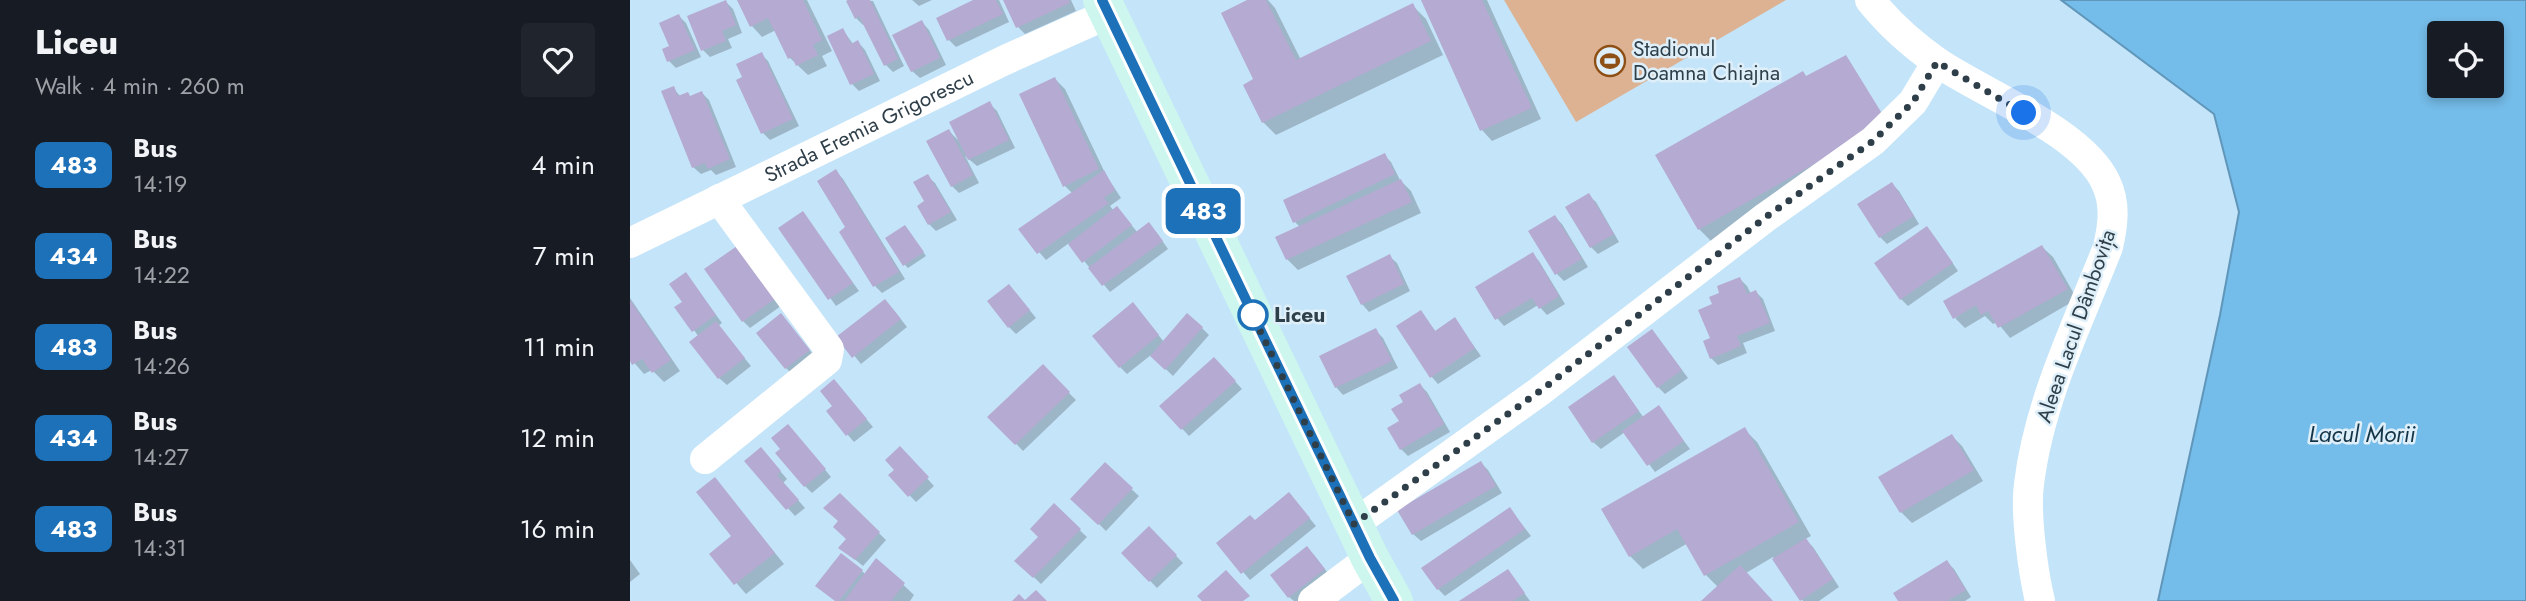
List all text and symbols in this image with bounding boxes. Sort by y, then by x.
text: Liceu [35,19,118,66]
map controls [2427,21,2504,98]
button: locate [2427,21,2504,98]
button: heart [521,23,595,97]
place label: Stadionul Doamna Chiajna [1633,34,1780,88]
sports icon: Stadionul Doamna Chiajna [1593,44,1627,78]
street label: Strada Eremia Grigorescu [759,63,979,190]
text: Walk · 4 min · 260 m [35,69,245,103]
your location [2006,95,2041,130]
text: Bus [133,129,177,167]
text: 4 min [531,146,595,184]
text: 483 [50,147,97,182]
text: 14:19 [133,167,187,201]
line badge: 483 [1163,188,1243,234]
text: 483 [1180,193,1226,228]
text: Bus [133,220,177,258]
street label: Aleea Lacul Dâmbovița [2029,225,2123,427]
text: 7 min [533,237,595,275]
text: 434 [49,238,98,273]
text: 14:22 [133,258,190,292]
marker: Liceu [1238,300,1268,330]
place label: Liceu [1274,300,1325,330]
text: Bus [133,311,177,349]
text: 11 min [523,328,595,366]
text: 483 [50,329,97,364]
text: 14:26 [133,349,190,383]
text: Bus [133,402,177,440]
water label: Lacul Morii [2309,417,2417,451]
text: 12 min [520,419,595,457]
text: 434 [49,420,98,455]
text: 14:27 [133,440,189,474]
text: Bus [133,493,177,531]
text: 16 min [520,510,595,548]
text: 483 [50,511,97,546]
text: 14:31 [133,531,187,565]

